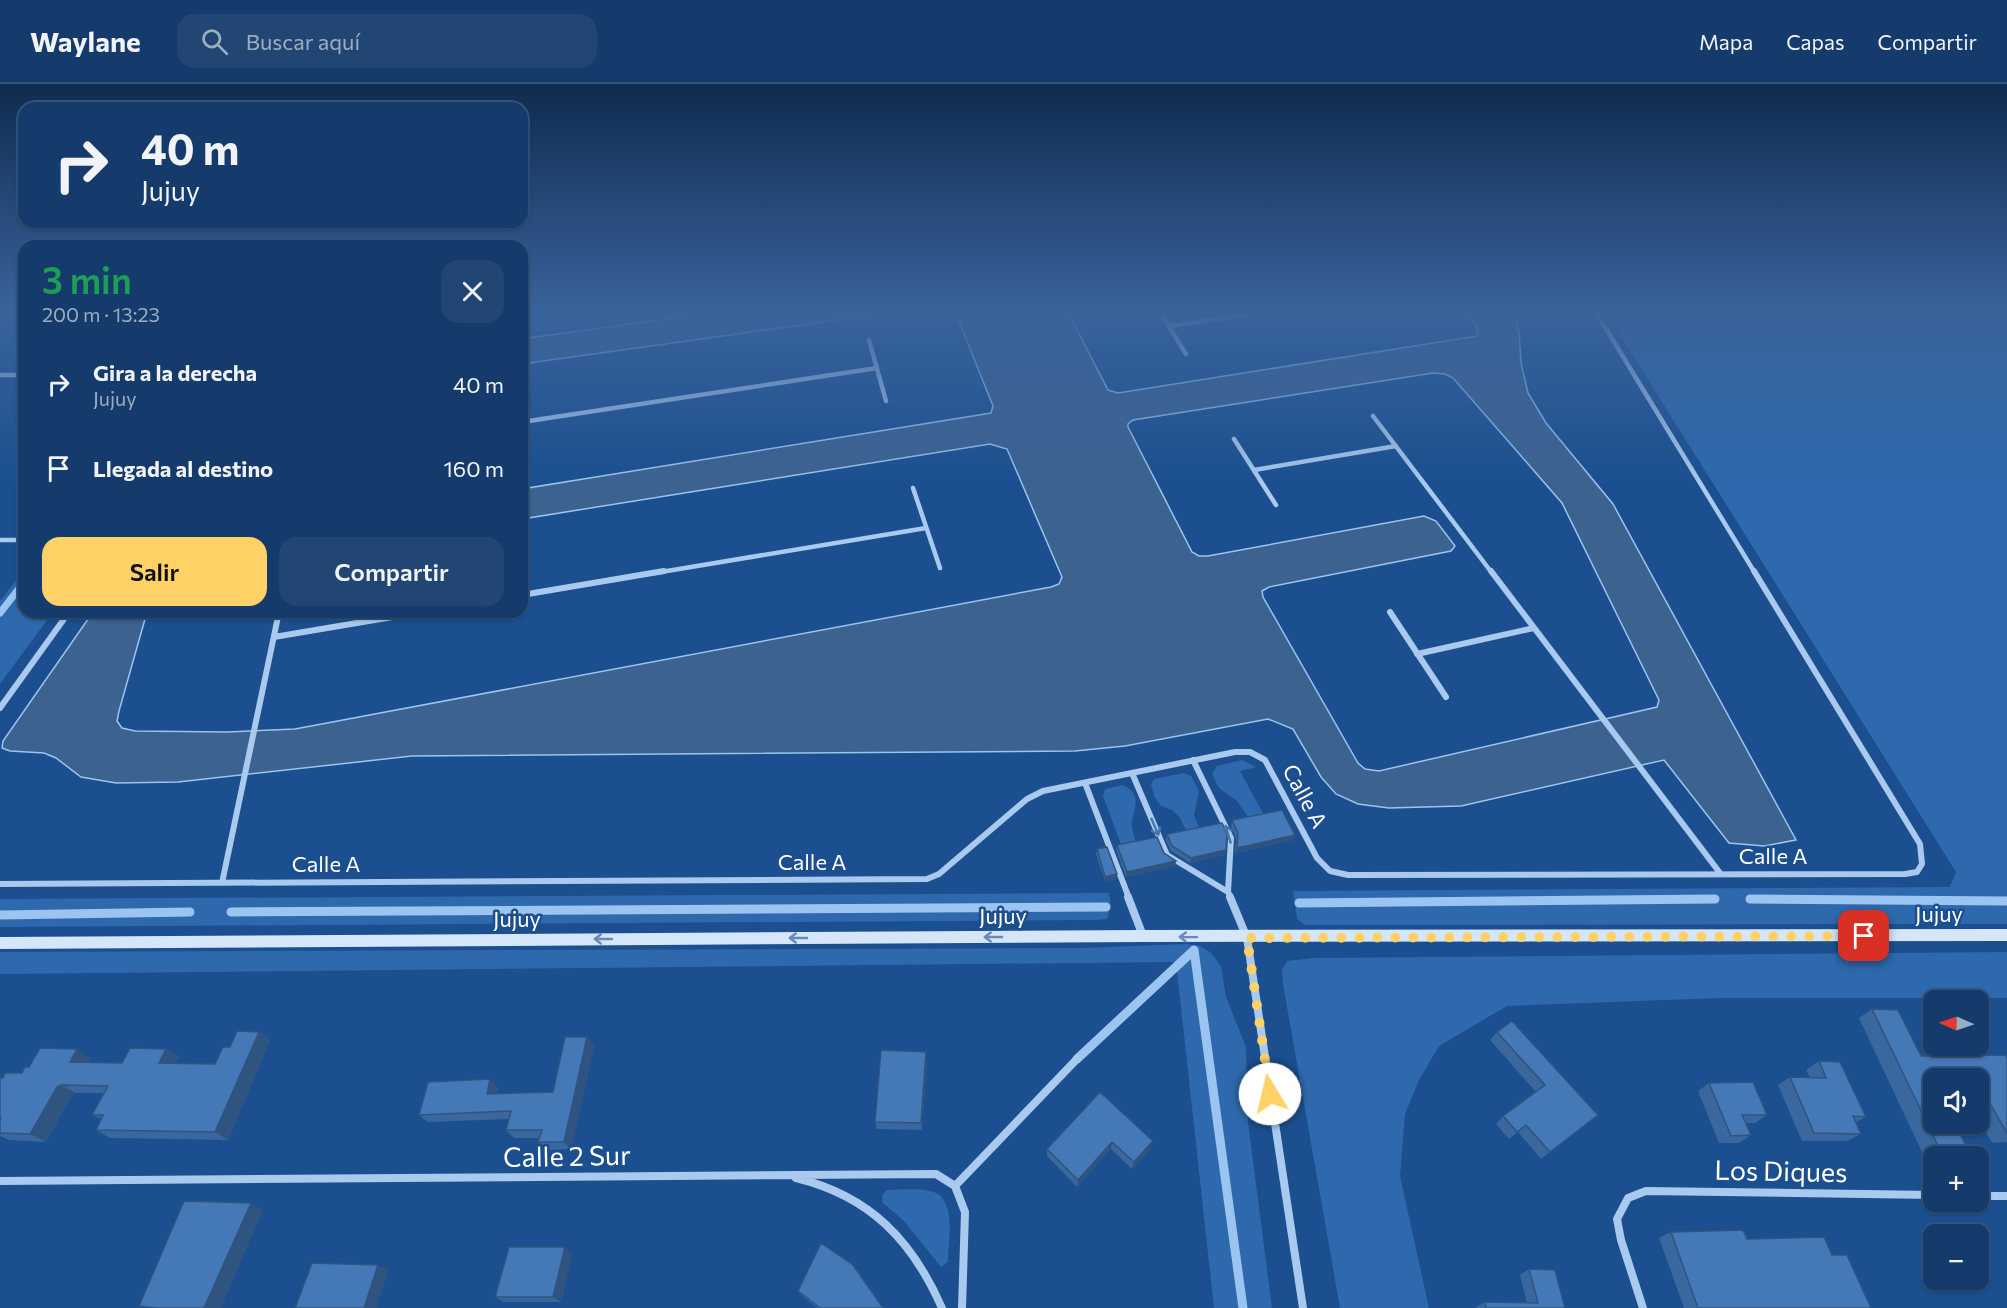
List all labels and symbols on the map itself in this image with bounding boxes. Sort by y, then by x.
street label: Calle A [1277,759,1333,832]
one-way arrow [1150,817,1161,835]
one-way arrow [1222,825,1233,844]
street label: Calle A [1739,842,1807,869]
street label: Calle A [778,848,846,875]
street label: Calle A [292,850,360,877]
street label: Jujuy [1915,900,1963,927]
street label: Jujuy [979,902,1027,929]
street label: Jujuy [493,905,541,932]
pin [1838,910,1889,961]
one-way arrow [984,931,1004,943]
one-way arrow [1179,931,1199,943]
one-way arrow [789,932,809,944]
one-way arrow [594,934,614,945]
north arrow [1923,990,1989,1056]
position arrow [1238,1062,1302,1126]
street label: Calle 2 Sur [503,1138,631,1173]
street label: Los Diques [1714,1153,1848,1188]

